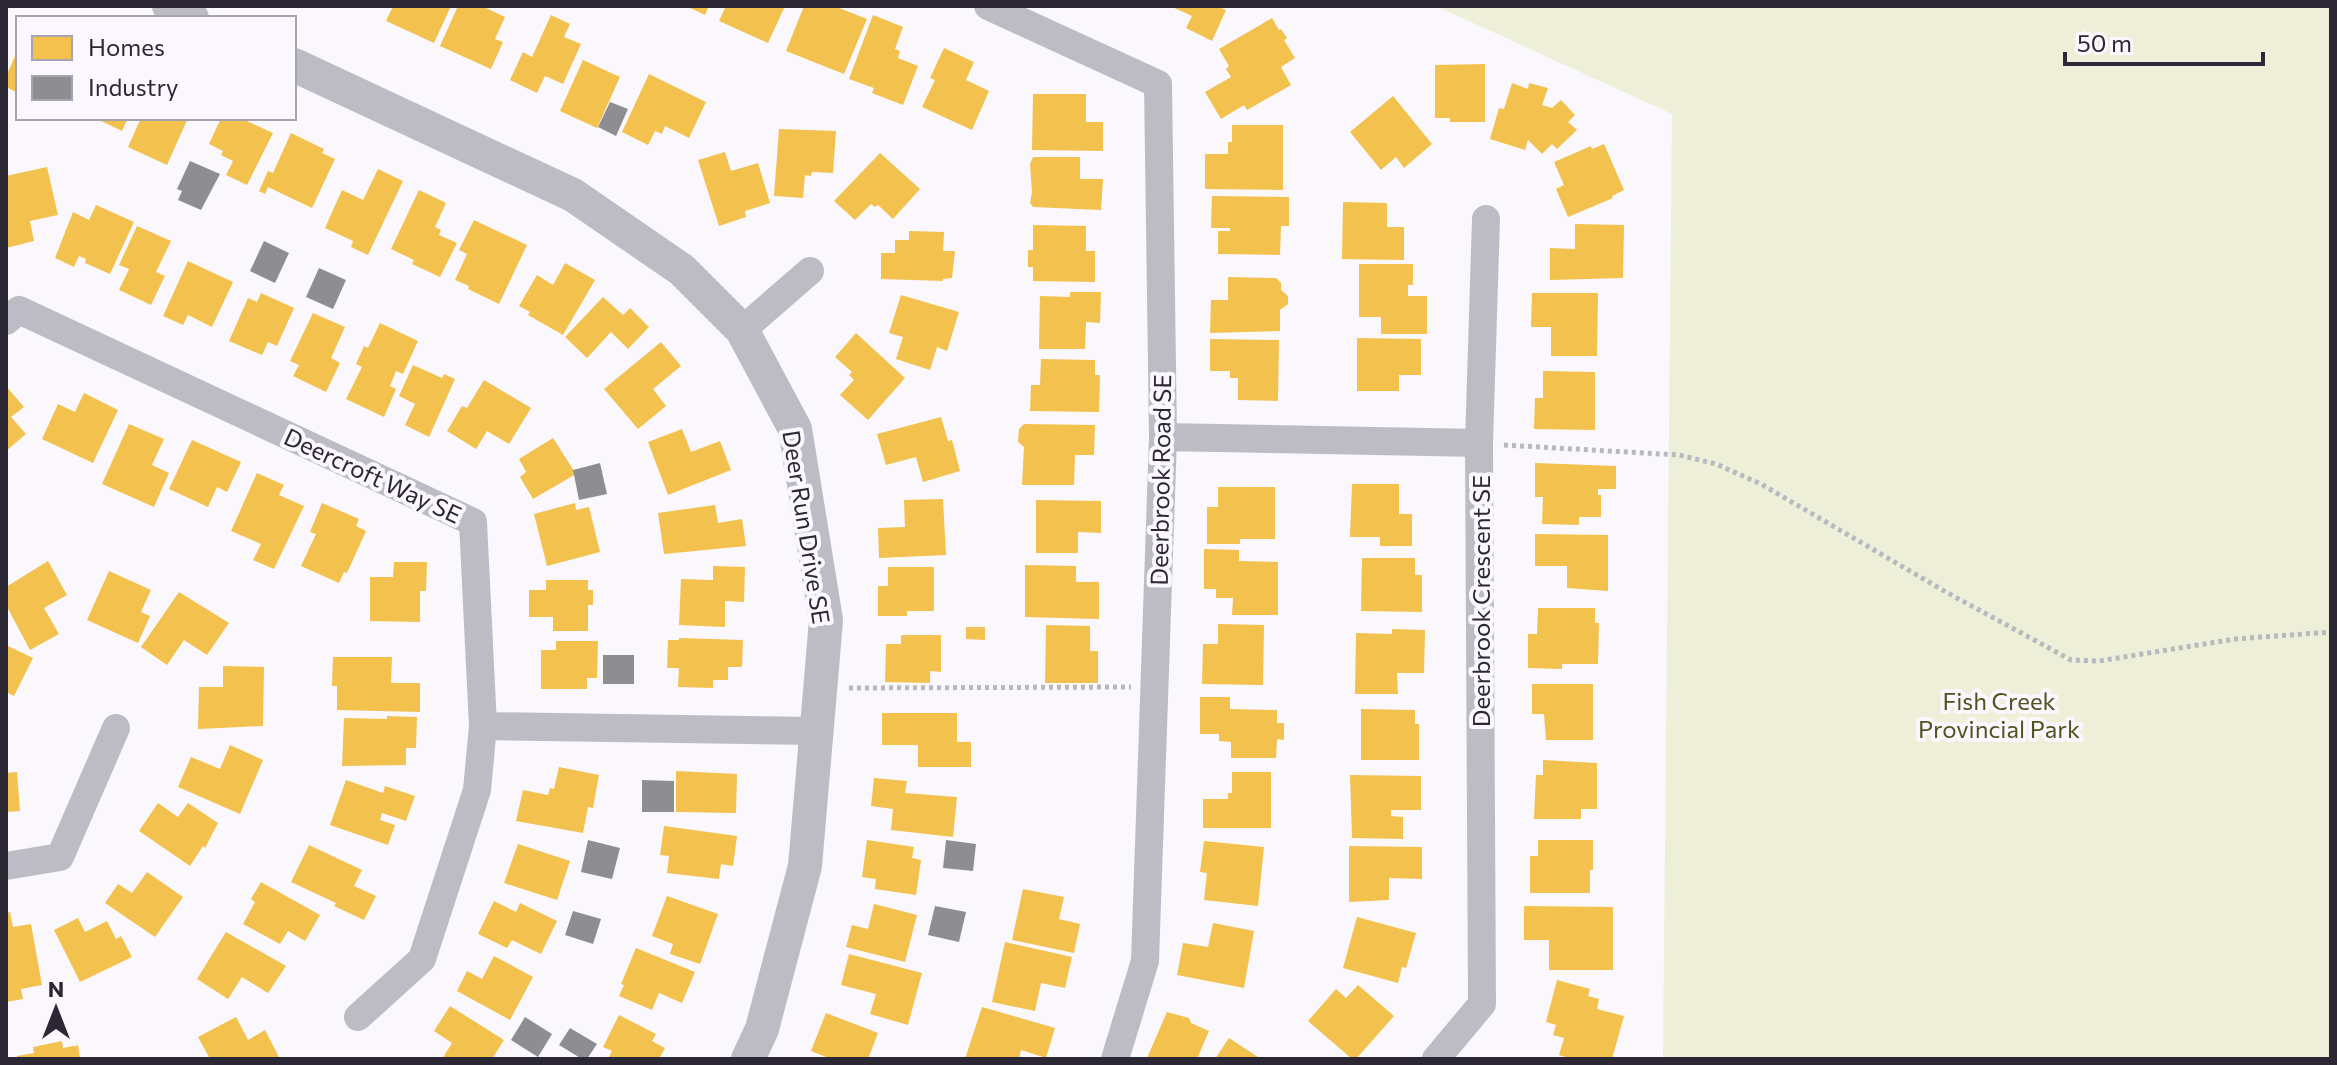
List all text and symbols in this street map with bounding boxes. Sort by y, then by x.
legend [16,16,296,120]
scale bar [2065,16,2263,66]
text: 50 m [2077,28,2132,57]
text: Homes [88,32,165,61]
text: Industry [88,72,178,101]
street label: Deerbrook Road SE [1144,374,1176,586]
street label: Deercroft Way SE [280,421,466,529]
street label: Deer Run Drive SE [777,428,837,626]
street label: Deerbrook Crescent SE [1466,475,1495,727]
park label: Fish Creek Provincial Park [1918,686,2080,743]
north arrow [16,969,96,1049]
text: N [48,975,64,1002]

